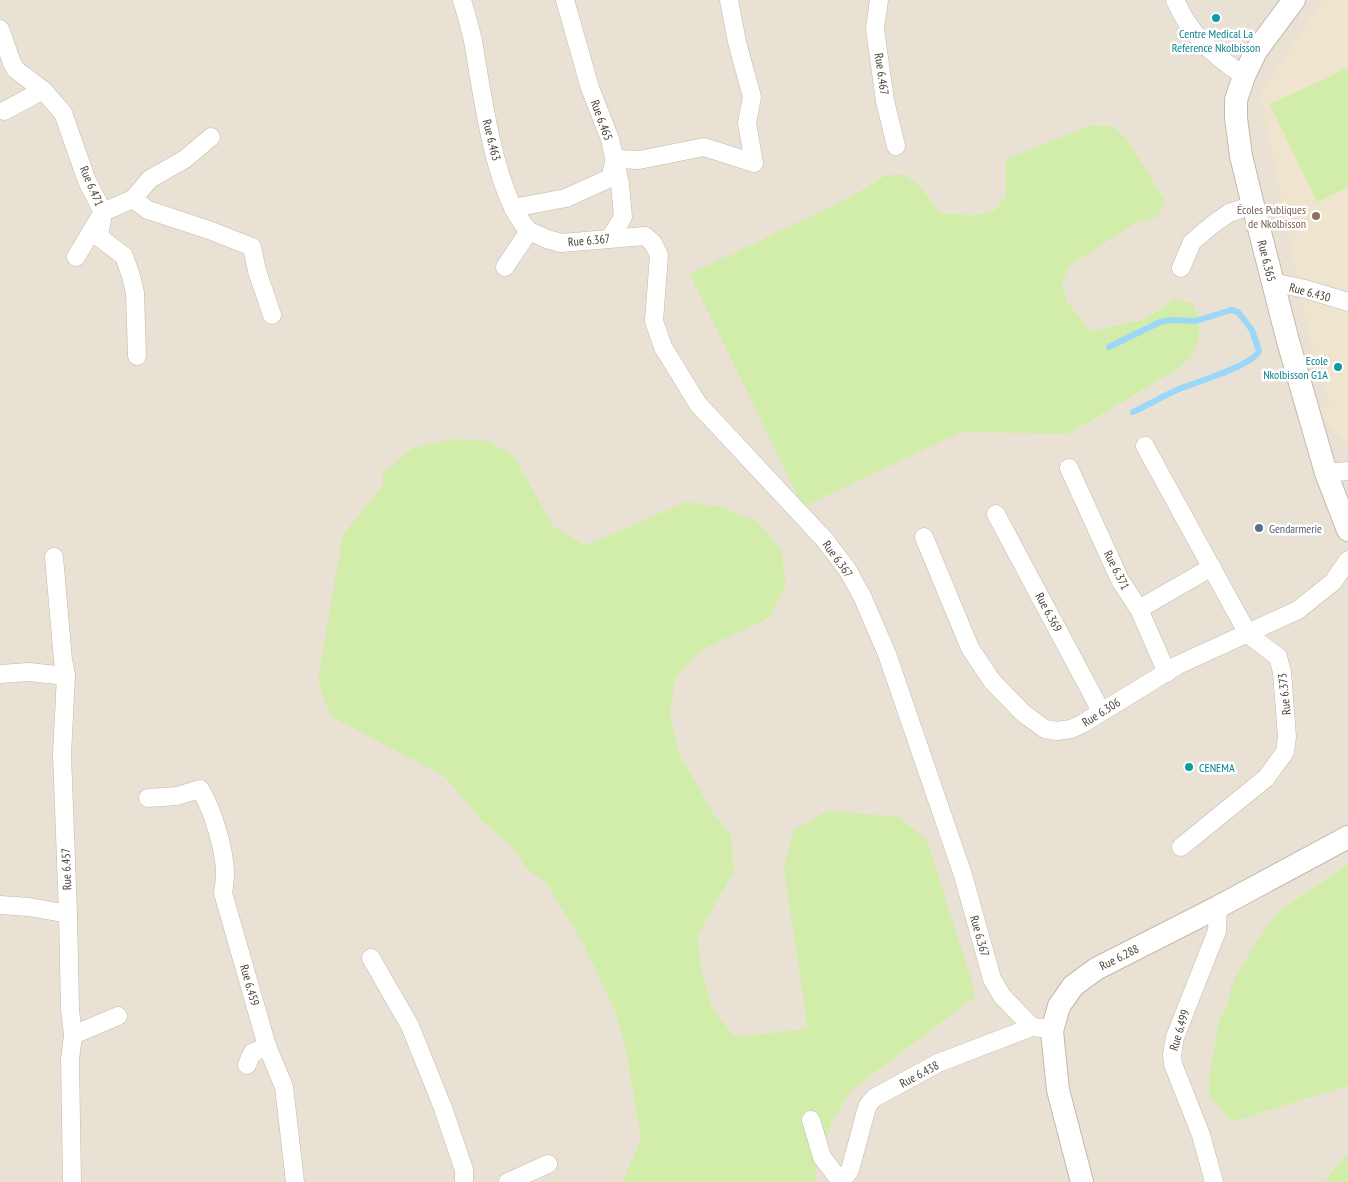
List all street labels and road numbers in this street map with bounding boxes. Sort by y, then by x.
street label: Rue 6.467 [872,52,892,96]
street label: Rue 6.465 [588,98,616,142]
street label: Rue 6.463 [480,118,504,162]
street label: Rue 6.471 [77,164,107,208]
street label: Rue 6.367 [567,231,611,249]
street label: Rue 6.365 [1255,239,1279,283]
street label: Rue 6.430 [1288,279,1332,305]
street label: Rue 6.367 [820,538,856,580]
street label: Rue 6.371 [1101,548,1133,592]
street label: Rue 6.369 [1032,590,1066,634]
street label: Rue 6.373 [1274,672,1294,716]
street label: Rue 6.306 [1079,694,1123,730]
street label: Rue 6.457 [58,848,74,890]
street label: Rue 6.367 [967,914,993,958]
street label: Rue 6.288 [1097,941,1141,973]
street label: Rue 6.459 [237,963,263,1007]
street label: Rue 6.499 [1166,1008,1192,1052]
street label: Rue 6.438 [897,1057,941,1091]

